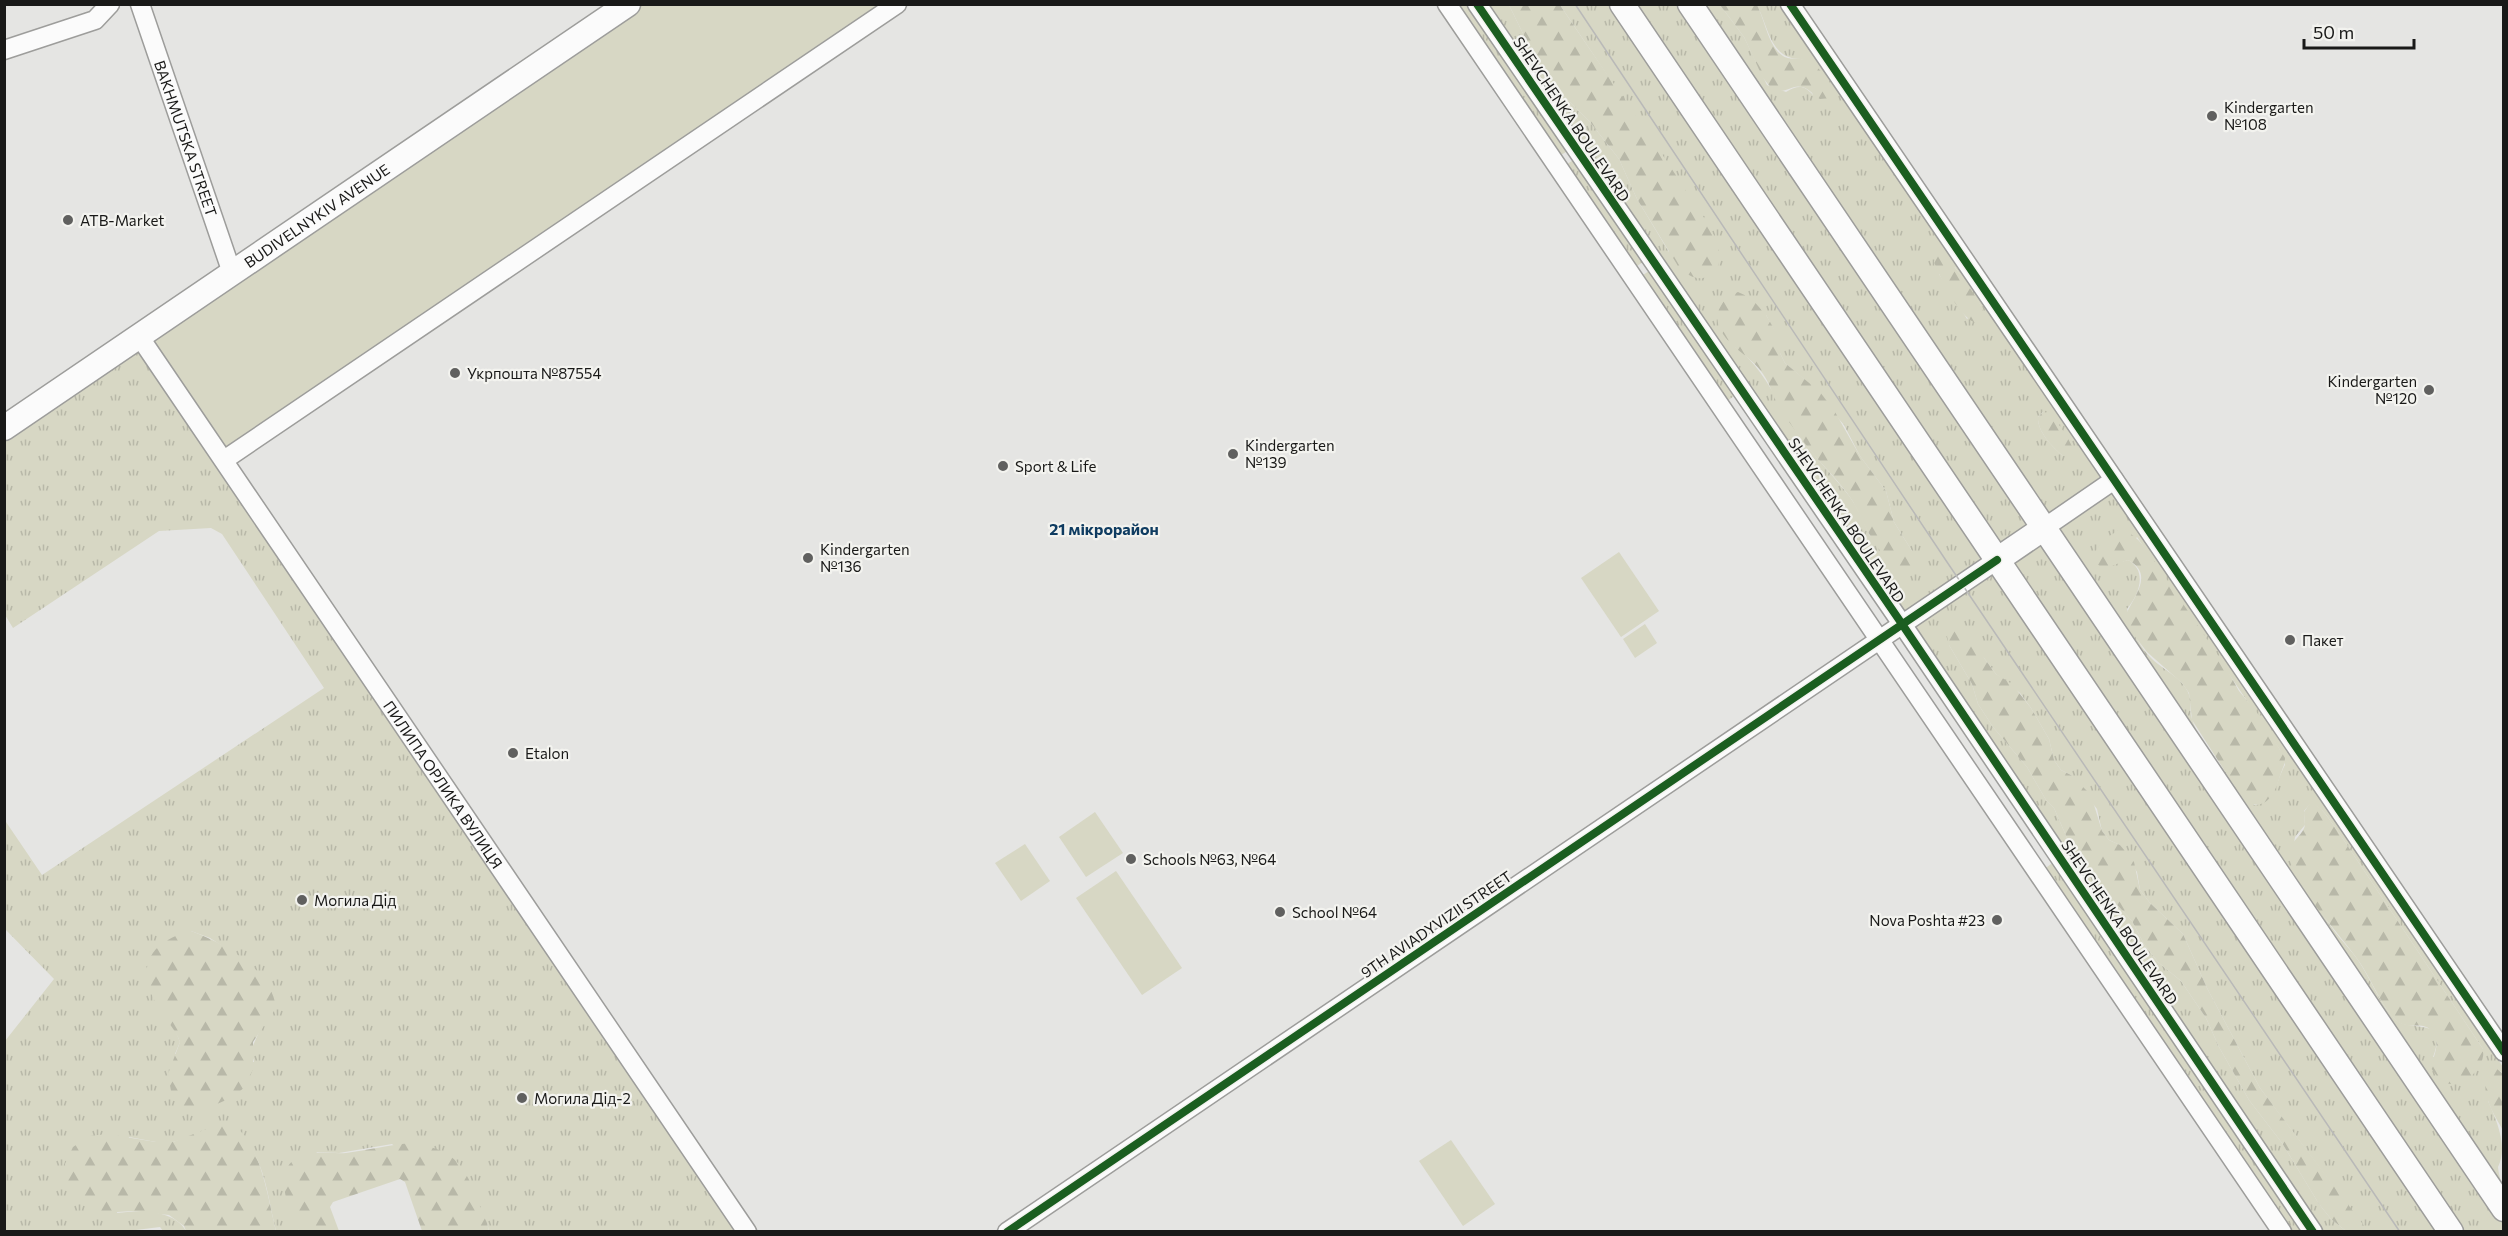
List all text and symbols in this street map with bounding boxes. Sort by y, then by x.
scale bar [2304,12,2414,50]
text: 50 m [2313,21,2354,43]
street label: SHEVCHENKA BOULEVARD [1510,33,1634,205]
street label: BAKHMUTSKA STREET [151,58,221,219]
place label: Kindergarten №108 [2224,98,2314,133]
marker: Kindergarten №108 [2205,109,2219,123]
street label: BUDIVELNYKIV AVENUE [240,160,393,271]
place label: ATB-Market [80,211,164,229]
marker: ATB-Market [61,213,75,227]
place label: Укрпошта №87554 [467,364,601,382]
marker: Укрпошта №87554 [448,366,462,380]
place label: Kindergarten №120 [2328,372,2417,407]
marker: Kindergarten №120 [2422,383,2436,397]
street label: SHEVCHENKA BOULEVARD [1785,434,1909,606]
place label: Kindergarten №139 [1245,436,1335,471]
marker: Kindergarten №139 [1226,447,1240,461]
place label: Sport & Life [1015,457,1097,475]
marker: Sport & Life [996,459,1010,473]
district label: 21 мікрорайон [1049,519,1159,538]
place label: Kindergarten №136 [820,540,910,575]
marker: Kindergarten №136 [801,551,815,565]
place label: Пакет [2302,631,2344,649]
marker: Пакет [2283,633,2297,647]
street label: ПИЛИПА ОРЛИКА ВУЛИЦЯ [380,697,507,872]
place label: Etalon [525,744,569,762]
marker: Etalon [506,746,520,760]
street label: SHEVCHENKA BOULEVARD [2058,836,2182,1008]
place label: Schools №63, №64 [1143,850,1276,868]
marker: Schools №63, №64 [1124,852,1138,866]
street label: 9TH AVIADYVIZII STREET [1357,866,1515,981]
place label: Могила Дiд [314,891,396,909]
marker: Могила Дiд [295,893,309,907]
place label: School №64 [1292,903,1377,921]
marker: School №64 [1273,905,1287,919]
place label: Nova Poshta #23 [1869,911,1985,929]
marker: Nova Poshta #23 [1990,913,2004,927]
place label: Могила Дiд-2 [534,1089,631,1107]
marker: Могила Дiд-2 [515,1091,529,1105]

